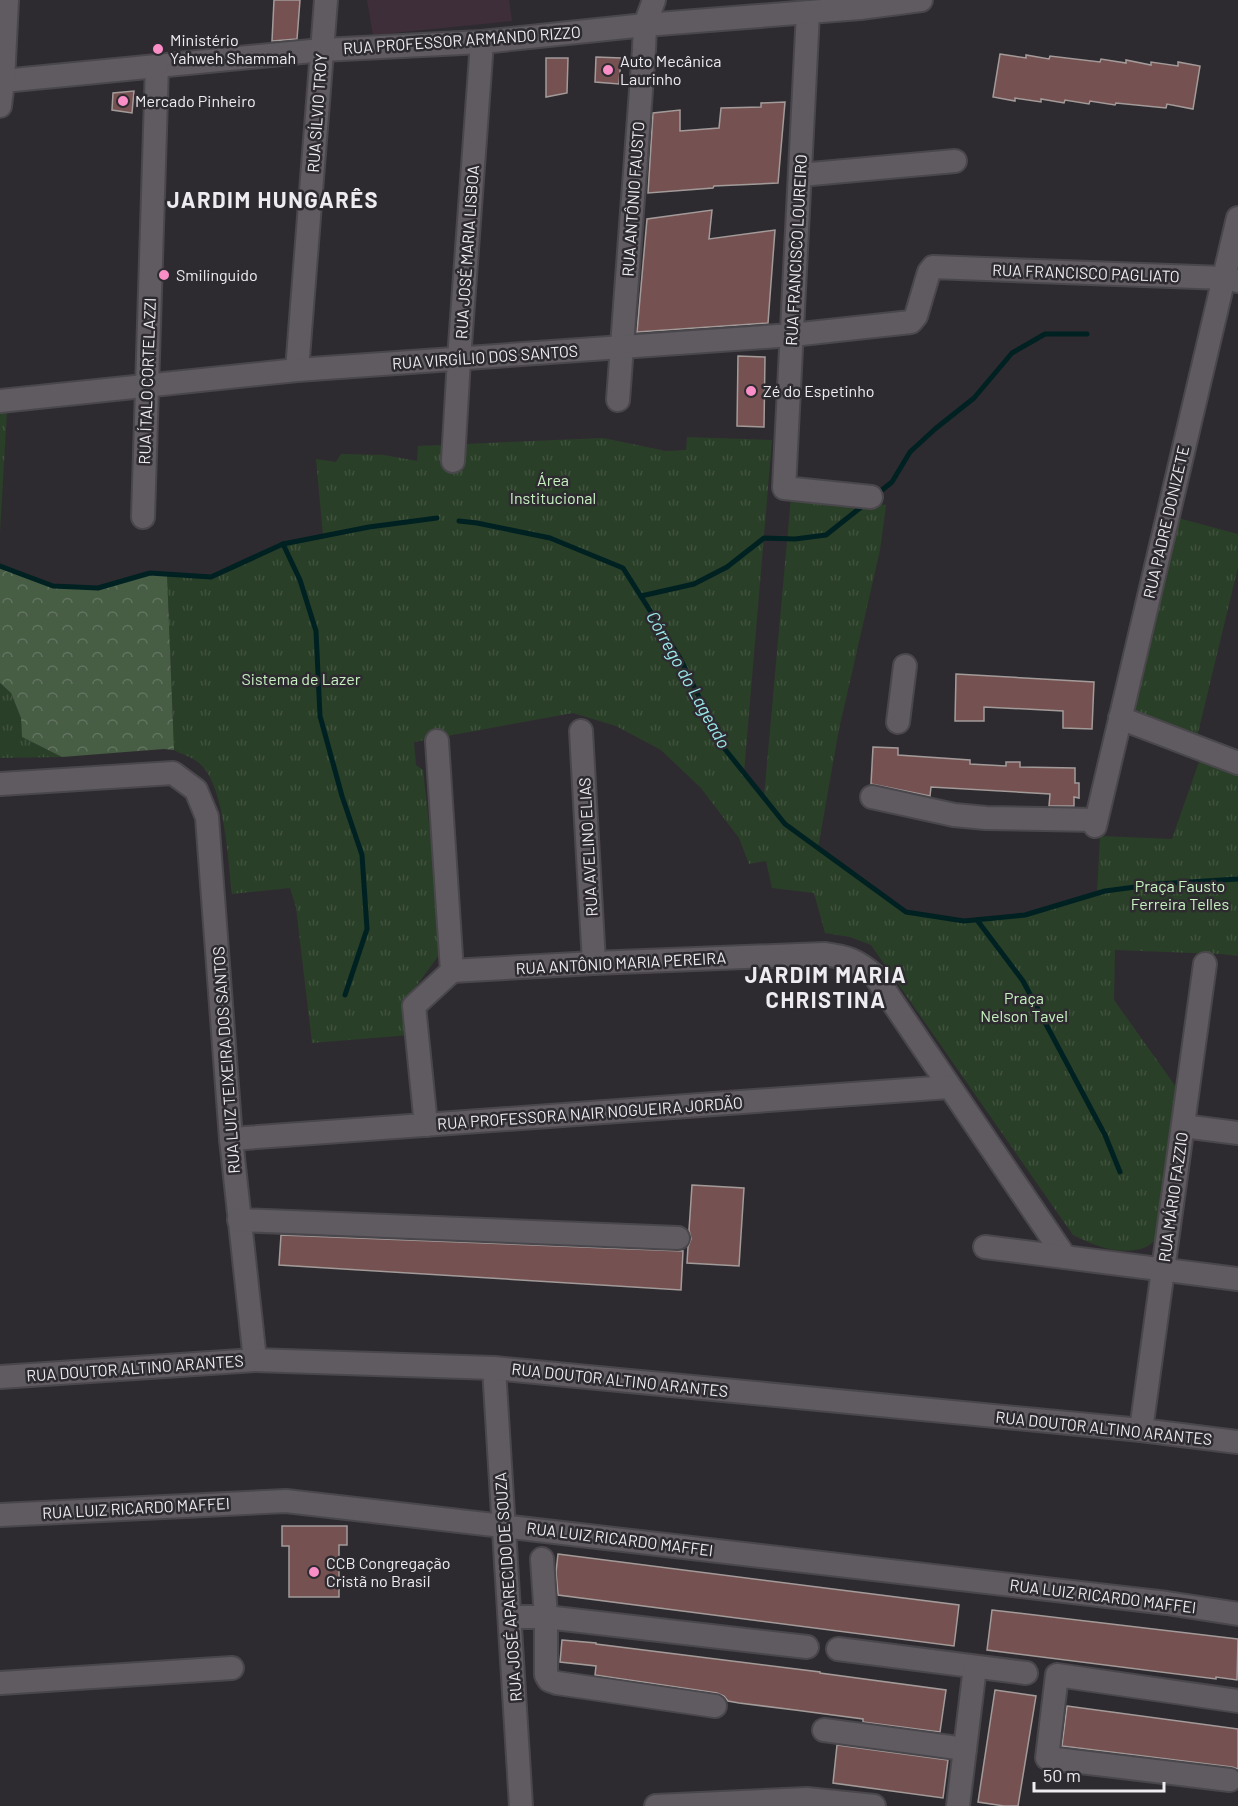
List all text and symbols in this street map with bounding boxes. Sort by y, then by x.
street label: RUA PROFESSOR ARMANDO RIZZO [342,22,581,57]
place label: Ministério Yahweh Shammah [170,30,296,67]
marker: Ministério Yahweh Shammah [151,42,165,56]
place label: Auto Mecânica Laurinho [620,51,721,88]
street label: RUA SÍLVIO TROY [303,53,330,173]
marker: Auto Mecânica Laurinho [601,63,615,77]
place label: Mercado Pinheiro [135,91,256,110]
marker: Mercado Pinheiro [116,94,130,108]
street label: RUA ANTÔNIO FAUSTO [618,121,647,277]
street label: RUA FRANCISCO LOUREIRO [781,154,810,346]
street label: RUA JOSÉ MARIA LISBOA [451,164,482,340]
district label: JARDIM HUNGARÊS [167,186,379,212]
street label: RUA FRANCISCO PAGLIATO [992,260,1180,285]
place label: Smilinguido [176,265,258,284]
marker: Smilinguido [157,268,171,282]
street label: RUA ÍTALO CORTELAZZI [134,297,159,465]
street label: RUA VIRGÍLIO DOS SANTOS [391,341,579,372]
place label: Zé do Espetinho [763,381,874,400]
marker: Zé do Espetinho [744,384,758,398]
street label: RUA PADRE DONIZETE [1139,444,1192,600]
park label: Área Institucional [510,470,596,507]
water label: Córrego do Lageado [642,607,736,752]
park label: Sistema de Lazer [241,669,361,688]
street label: RUA AVELINO ELIAS [574,777,601,917]
park label: Praça Fausto Ferreira Telles [1131,876,1229,913]
street label: RUA LUIZ TEIXEIRA DOS SANTOS [208,946,243,1174]
street label: RUA ANTÔNIO MARIA PEREIRA [515,947,727,978]
district label: JARDIM MARIA CHRISTINA [745,961,907,1012]
park label: Praça Nelson Tavel [980,988,1068,1025]
street label: RUA PROFESSORA NAIR NOGUEIRA JORDÃO [437,1092,743,1133]
street label: RUA MÁRIO FAZZIO [1154,1131,1191,1263]
street label: RUA DOUTOR ALTINO ARANTES [26,1350,244,1385]
street label: RUA DOUTOR ALTINO ARANTES [511,1359,729,1400]
street label: RUA DOUTOR ALTINO ARANTES [995,1407,1213,1448]
street label: RUA JOSÉ APARECIDO DE SOUZA [490,1471,525,1702]
street label: RUA LUIZ RICARDO MAFFEI [42,1493,230,1522]
street label: RUA LUIZ RICARDO MAFFEI [526,1518,714,1559]
place label: CCB Congregação Cristã no Brasil [326,1553,450,1590]
marker: CCB Congregação Cristã no Brasil [307,1565,321,1579]
street label: RUA LUIZ RICARDO MAFFEI [1009,1575,1197,1616]
scale bar [1034,1755,1164,1793]
text: 50 m [1043,1764,1081,1786]

